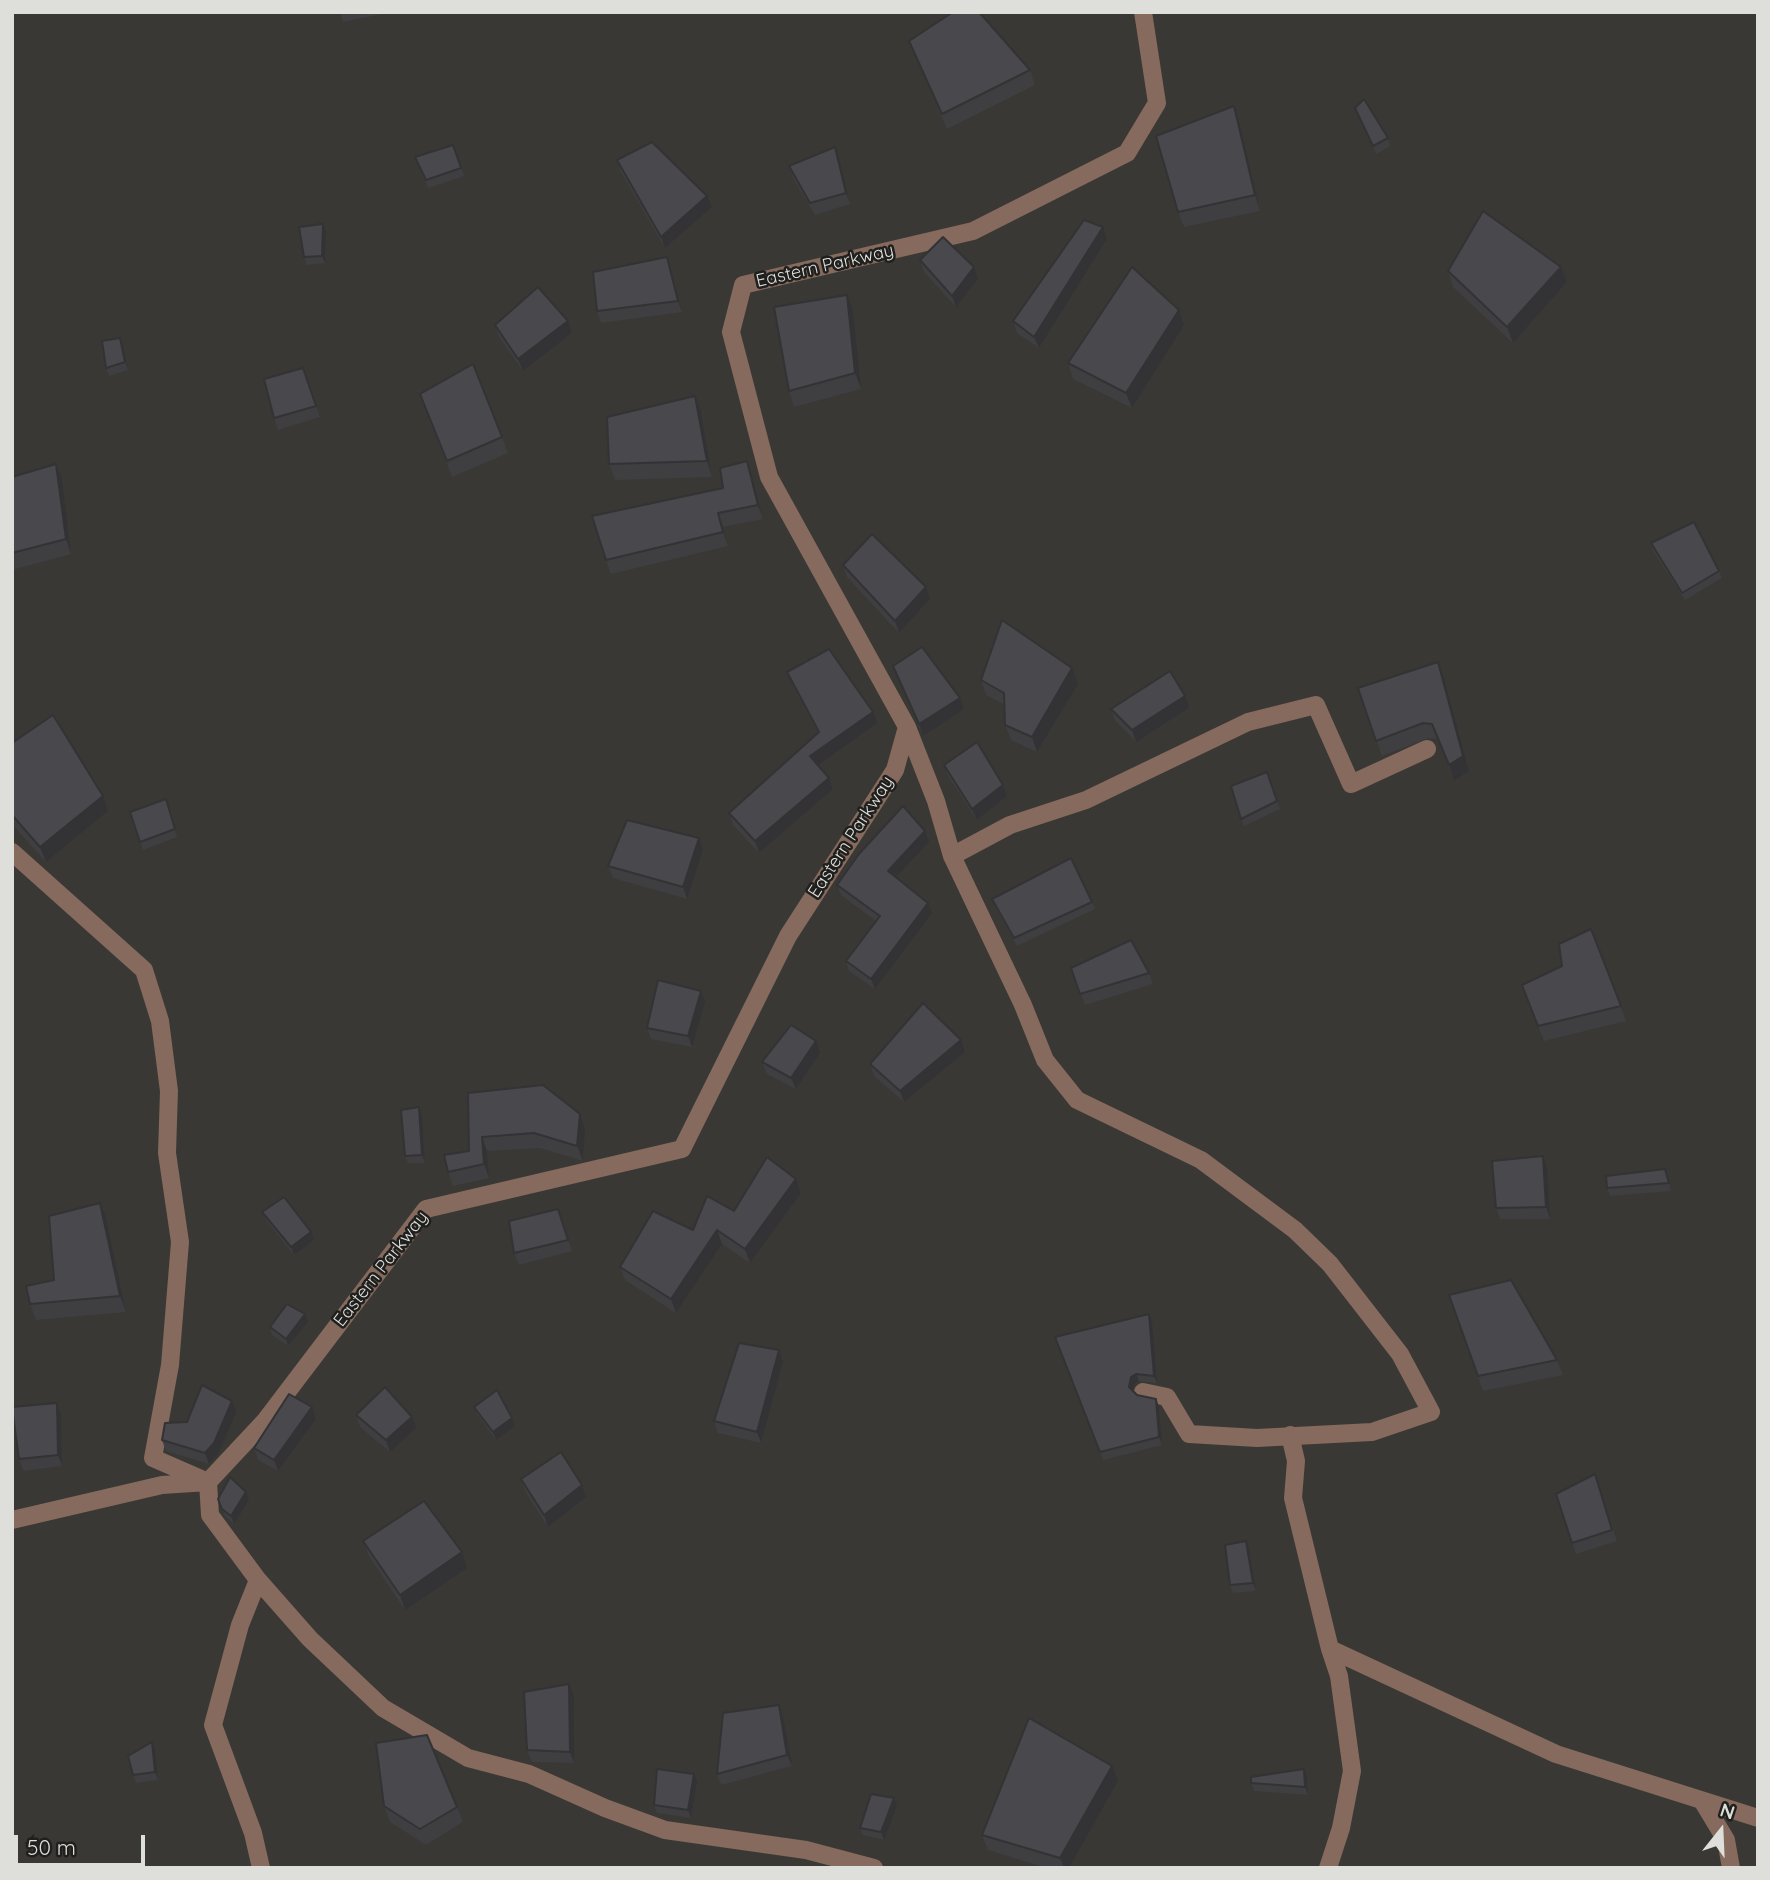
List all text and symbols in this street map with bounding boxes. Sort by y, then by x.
street label: Eastern Parkway [754,240,896,292]
street label: Eastern Parkway [804,772,898,902]
street label: Eastern Parkway [329,1207,433,1331]
north arrow [1686,1796,1756,1866]
text: N [1717,1797,1738,1825]
scale bar [18,1820,149,1864]
text: 50 m [27,1834,76,1860]

